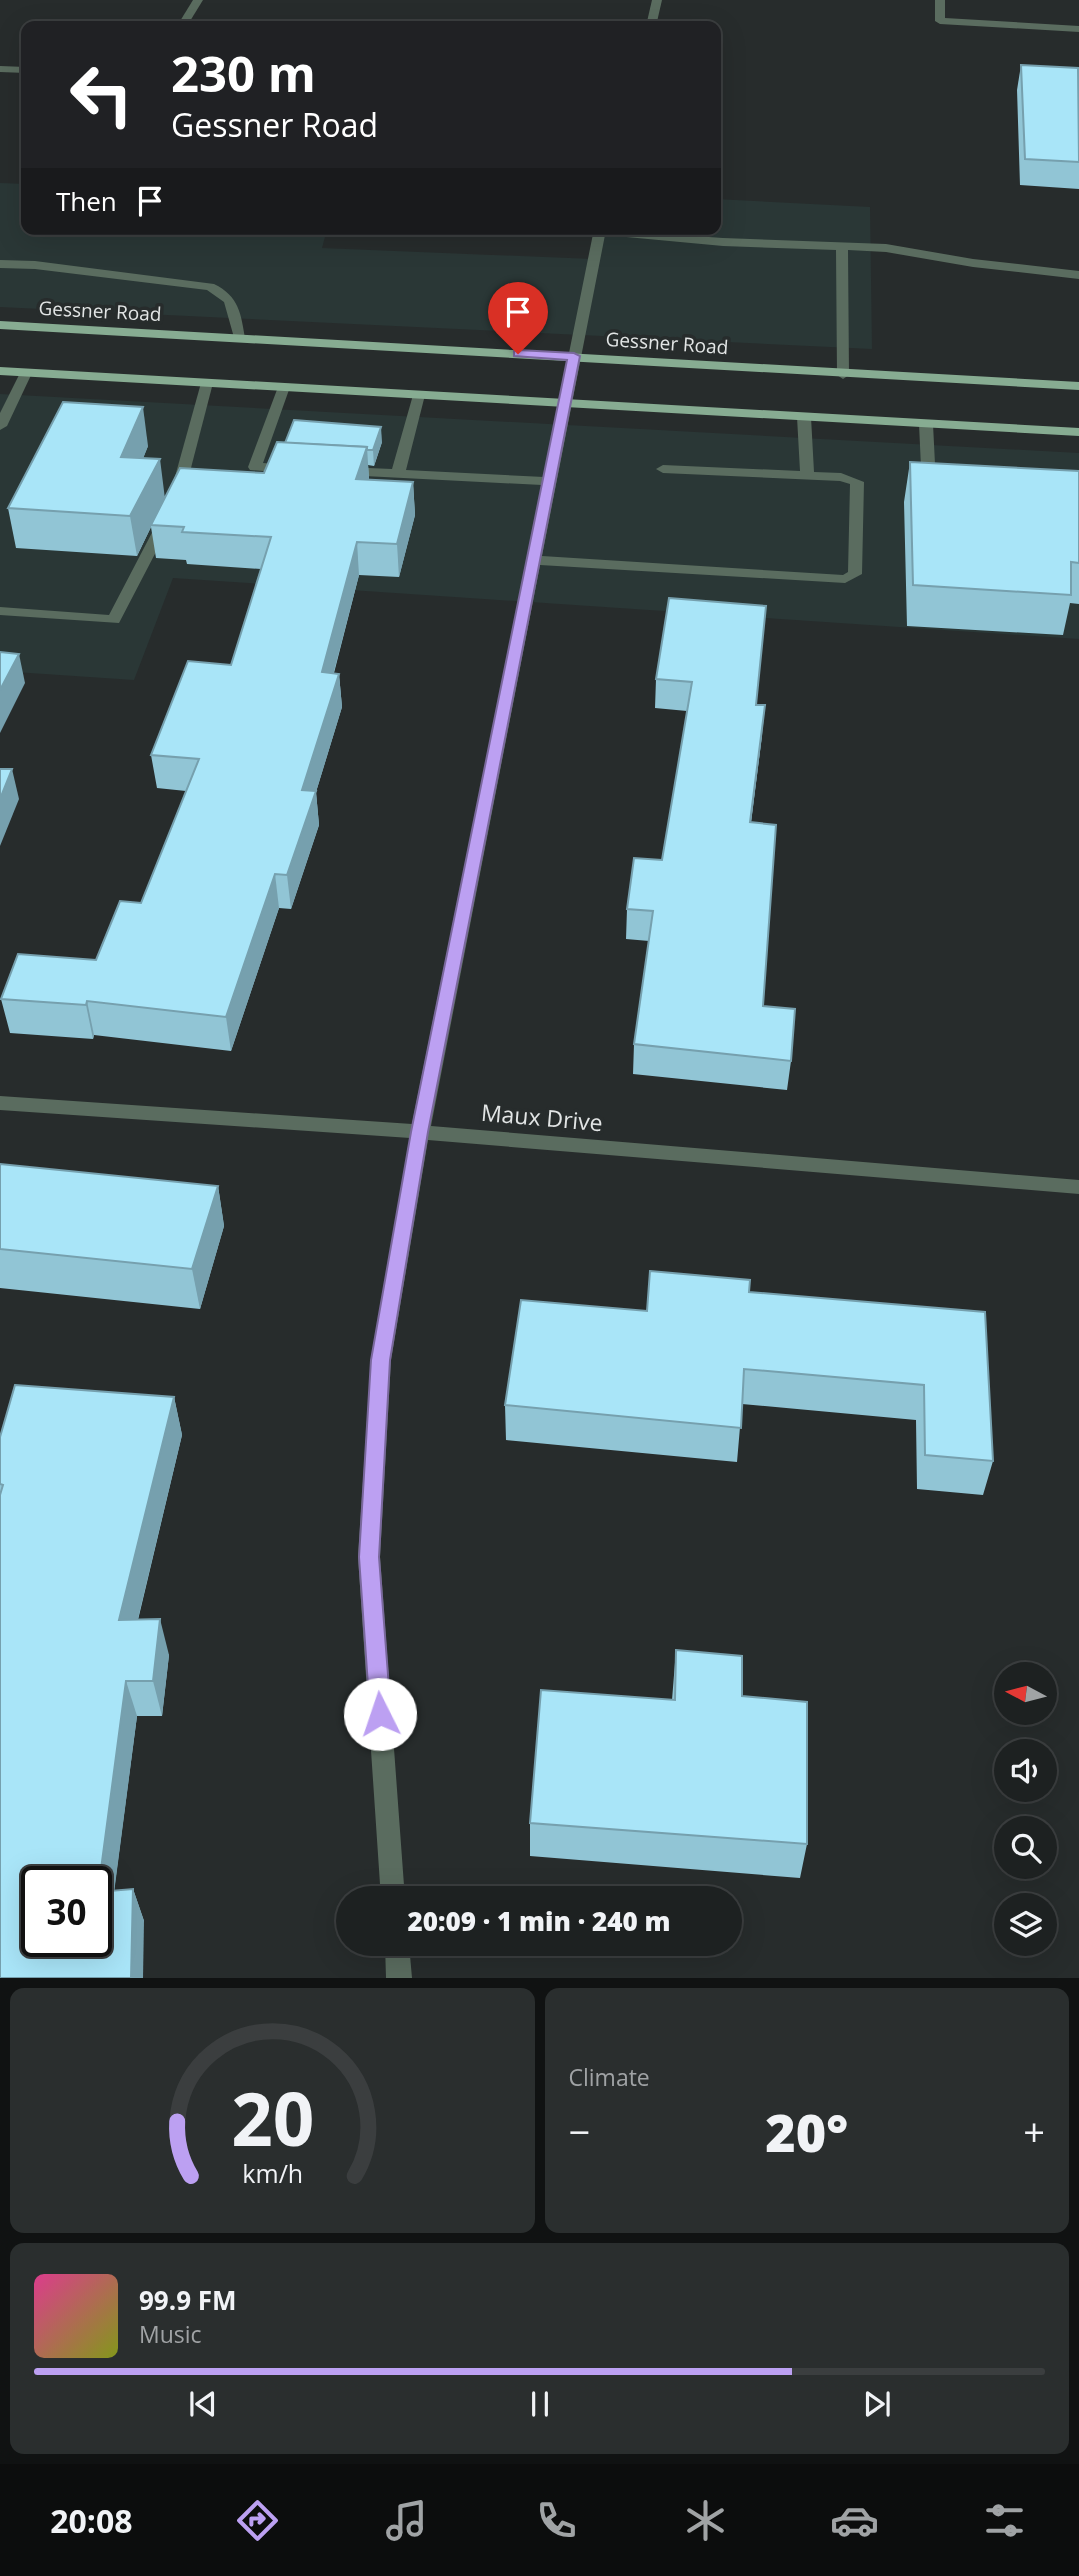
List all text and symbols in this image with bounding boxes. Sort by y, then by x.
text: 230 m [171,40,316,106]
icon: left [56,49,147,140]
text: Gessner Road [171,103,378,146]
icon: arrive [131,182,169,220]
text: Then [56,183,117,219]
pin [488,282,548,354]
icon: arrive [499,293,537,331]
street label: Gessner Road [38,295,162,327]
street label: Gessner Road [605,326,729,360]
street label: Maux Drive [480,1096,604,1138]
north arrow [994,1662,1057,1726]
map controls [994,1662,1057,1956]
position arrow [343,1677,417,1751]
button: sound [994,1739,1057,1802]
button: search [994,1816,1057,1879]
speed limit sign: 30 [21,1866,112,1957]
button: layers [994,1893,1057,1956]
text: 20:09 · 1 min · 240 m [408,1903,670,1939]
text: Climate [569,2061,650,2093]
text: 20 [231,2069,314,2168]
text: 20° [765,2096,848,2167]
text: − [569,2105,590,2157]
text: + [1023,2105,1045,2157]
text: km/h [242,2156,303,2190]
text: 99.9 FM [139,2282,237,2318]
text: Music [139,2318,202,2350]
icon: previous [184,2385,222,2423]
icon: pause [521,2385,559,2423]
icon: next [858,2385,896,2423]
icon: directions [233,2496,282,2545]
icon: music [382,2496,431,2545]
icon: phone [532,2496,581,2545]
icon: climate [681,2496,730,2545]
icon: car [830,2496,879,2545]
icon: filters [980,2496,1029,2545]
text: 20:08 [50,2499,133,2542]

